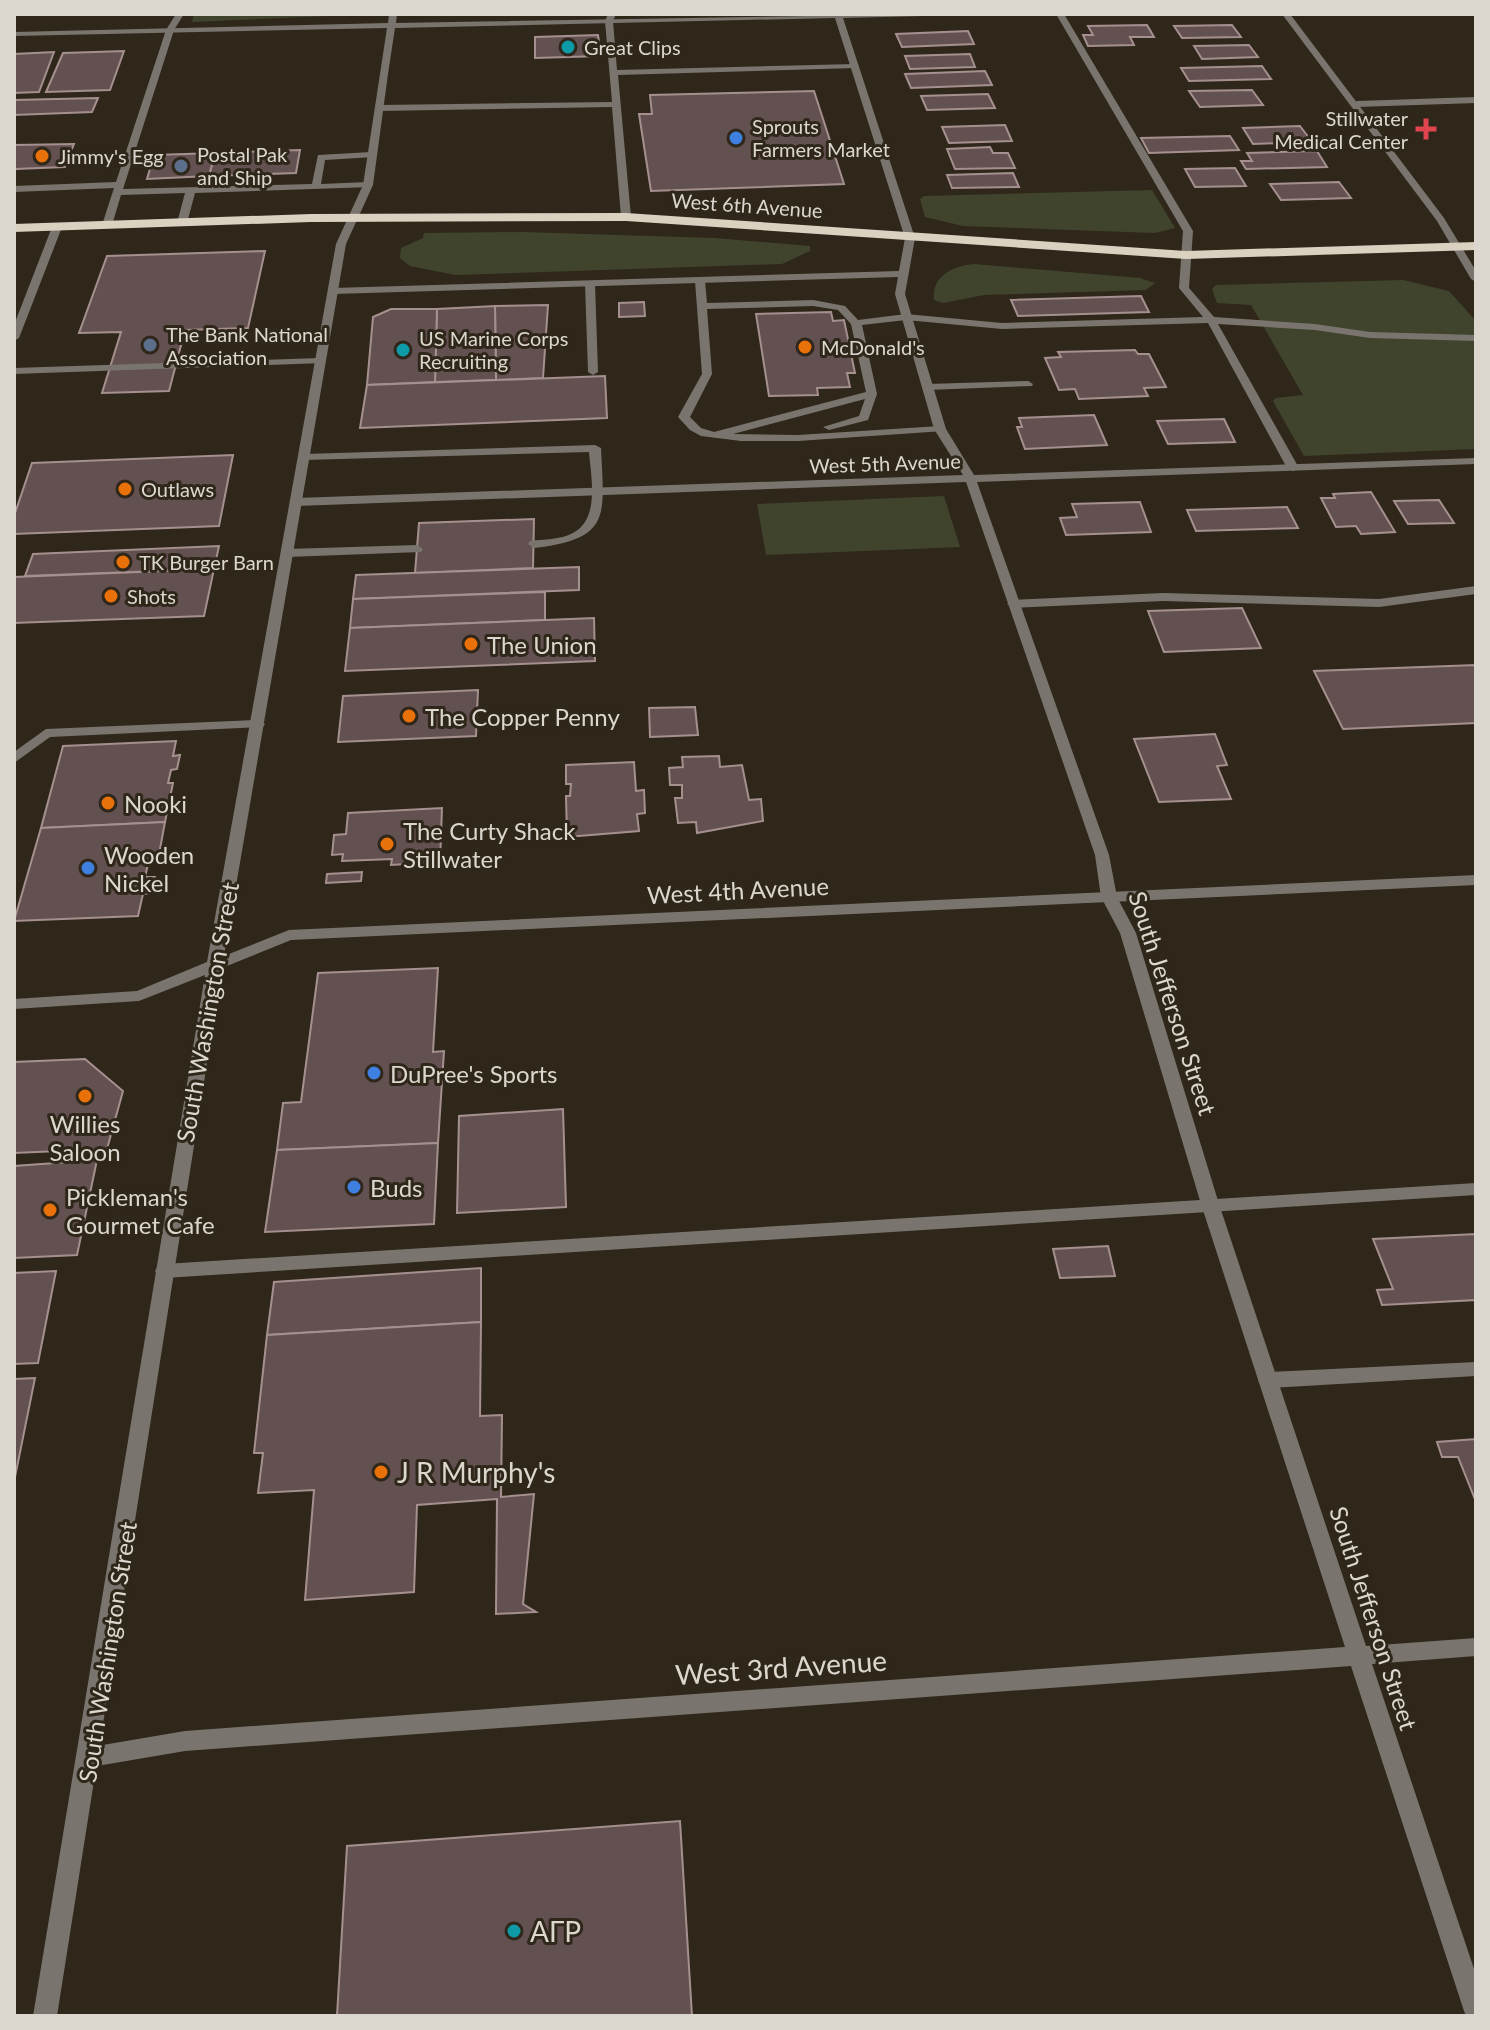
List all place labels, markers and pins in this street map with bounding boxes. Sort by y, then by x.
place label: Great Clips [584,35,681,59]
marker: Great Clips [559,38,577,56]
place label: Stillwater Medical Center [1274,106,1409,153]
place label: Sprouts Farmers Market [752,114,890,161]
marker: Stillwater Medical Center [1415,118,1437,140]
marker: Sprouts Farmers Market [727,129,745,147]
place label: Postal Pak and Ship [197,142,288,189]
place label: Jimmy's Egg [58,144,164,168]
marker: Jimmy's Egg [33,147,51,165]
marker: Postal Pak and Ship [172,157,190,175]
place label: The Bank National Association [166,322,328,369]
place label: US Marine Corps Recruiting [419,326,568,373]
place label: McDonald's [821,335,925,359]
marker: The Bank National Association [141,336,159,354]
marker: McDonald's [796,338,814,356]
marker: US Marine Corps Recruiting [394,341,412,359]
place label: Outlaws [141,477,214,501]
marker: Outlaws [116,480,134,498]
place label: TK Burger Barn [139,550,274,574]
marker: TK Burger Barn [114,553,132,571]
place label: Shots [127,584,176,608]
marker: Shots [102,587,120,605]
place label: The Union [487,630,597,659]
marker: The Union [462,635,480,653]
place label: The Copper Penny [425,702,620,731]
marker: The Copper Penny [400,707,418,725]
place label: Nooki [124,789,187,818]
marker: Nooki [99,794,117,812]
place label: The Curty Shack Stillwater [403,816,576,873]
marker: The Curty Shack Stillwater [378,835,396,853]
place label: Wooden Nickel [104,840,194,897]
marker: Wooden Nickel [79,859,97,877]
place label: DuPree's Sports [390,1059,557,1088]
marker: DuPree's Sports [365,1064,383,1082]
marker: Willies Saloon [76,1087,94,1105]
place label: Willies Saloon [49,1109,121,1166]
place label: Buds [370,1173,422,1202]
marker: Buds [345,1178,363,1196]
place label: Pickleman's Gourmet Cafe [66,1182,215,1239]
marker: Pickleman's Gourmet Cafe [41,1201,59,1219]
place label: J R Murphy's [397,1455,555,1489]
marker: J R Murphy's [372,1463,390,1481]
place label: AΓP [530,1914,581,1948]
marker: AΓP [505,1922,523,1940]

